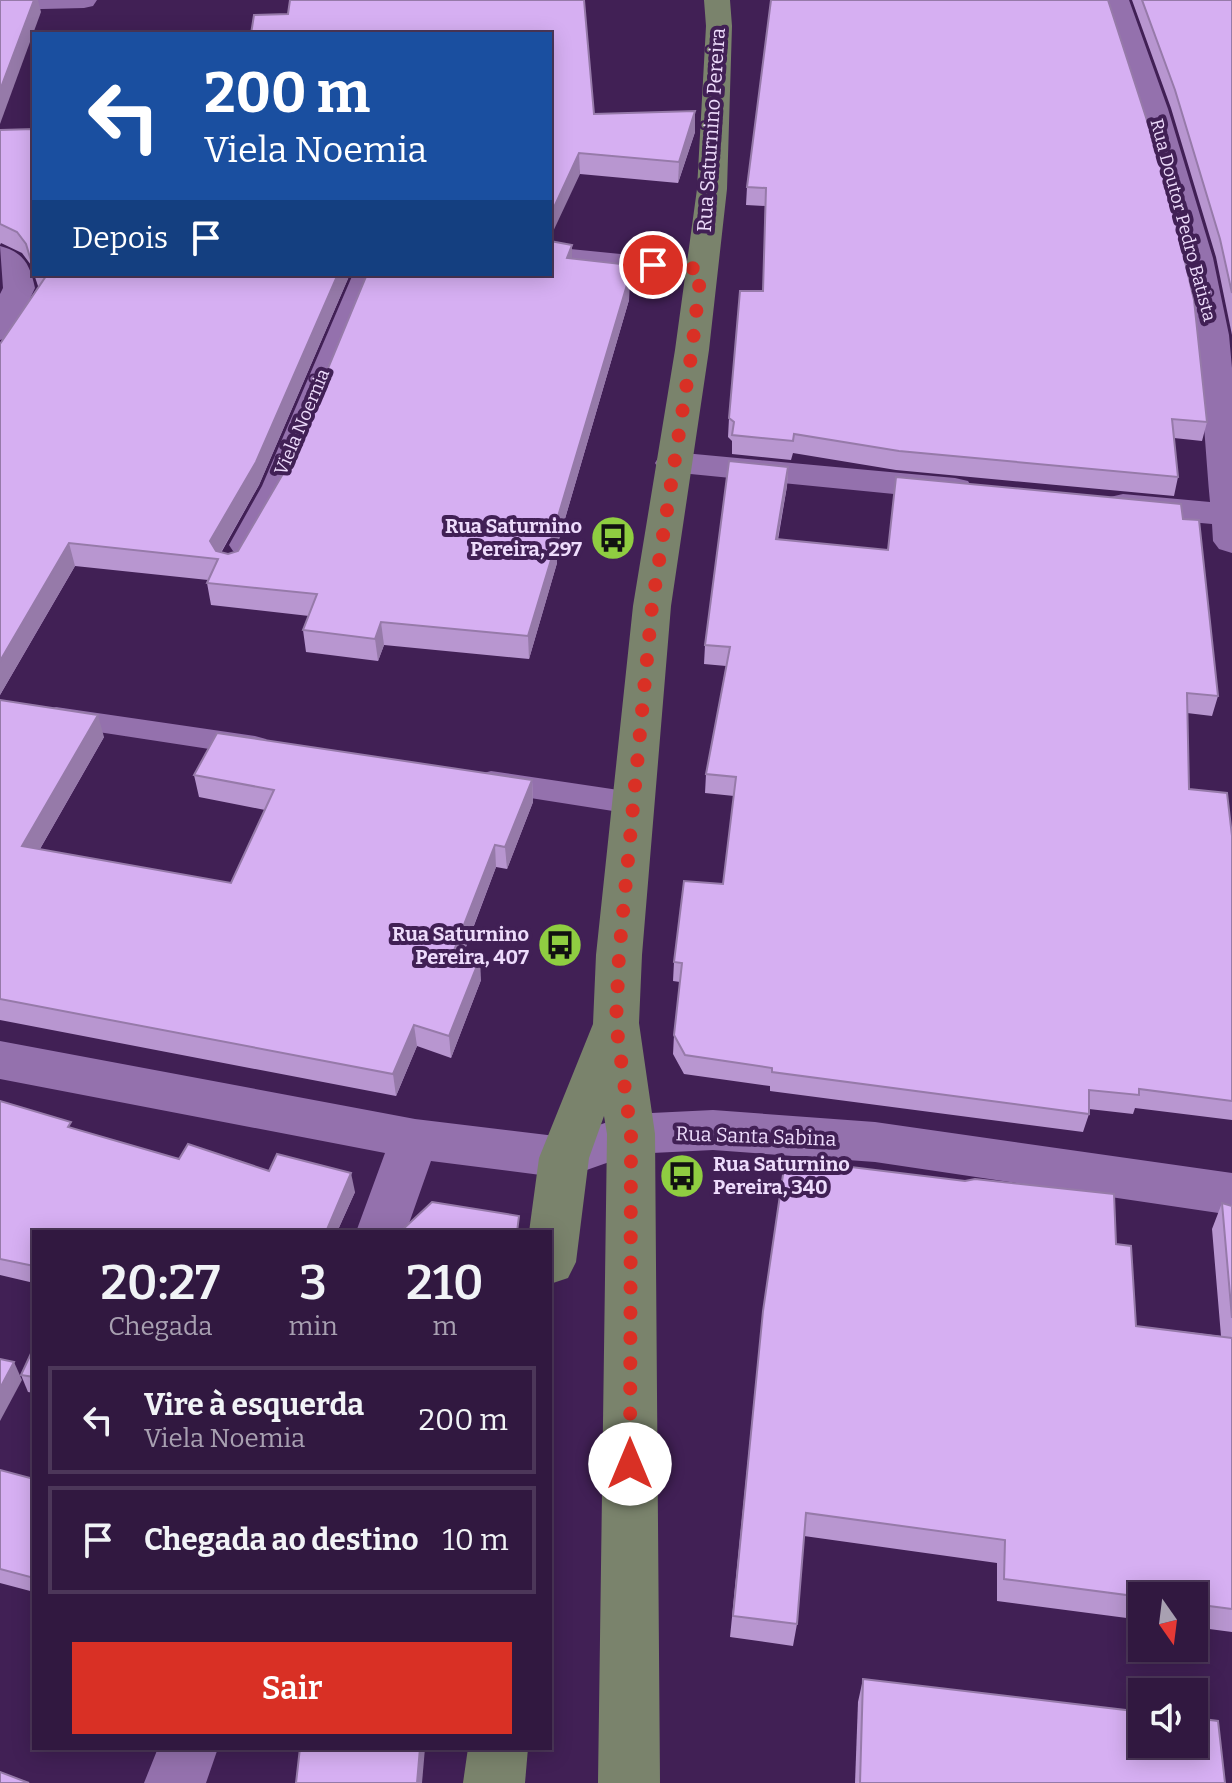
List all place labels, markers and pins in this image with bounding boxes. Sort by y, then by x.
pin [619,231,687,299]
place label: Rua Saturnino Pereira, 297 [445,514,582,561]
bus stop icon: Rua Saturnino Pereira, 297 [589,514,637,562]
bus stop icon: Rua Saturnino Pereira, 407 [536,921,584,969]
place label: Rua Saturnino Pereira, 407 [392,922,529,969]
bus stop icon: Rua Saturnino Pereira, 340 [658,1152,706,1200]
place label: Rua Saturnino Pereira, 340 [713,1152,850,1199]

